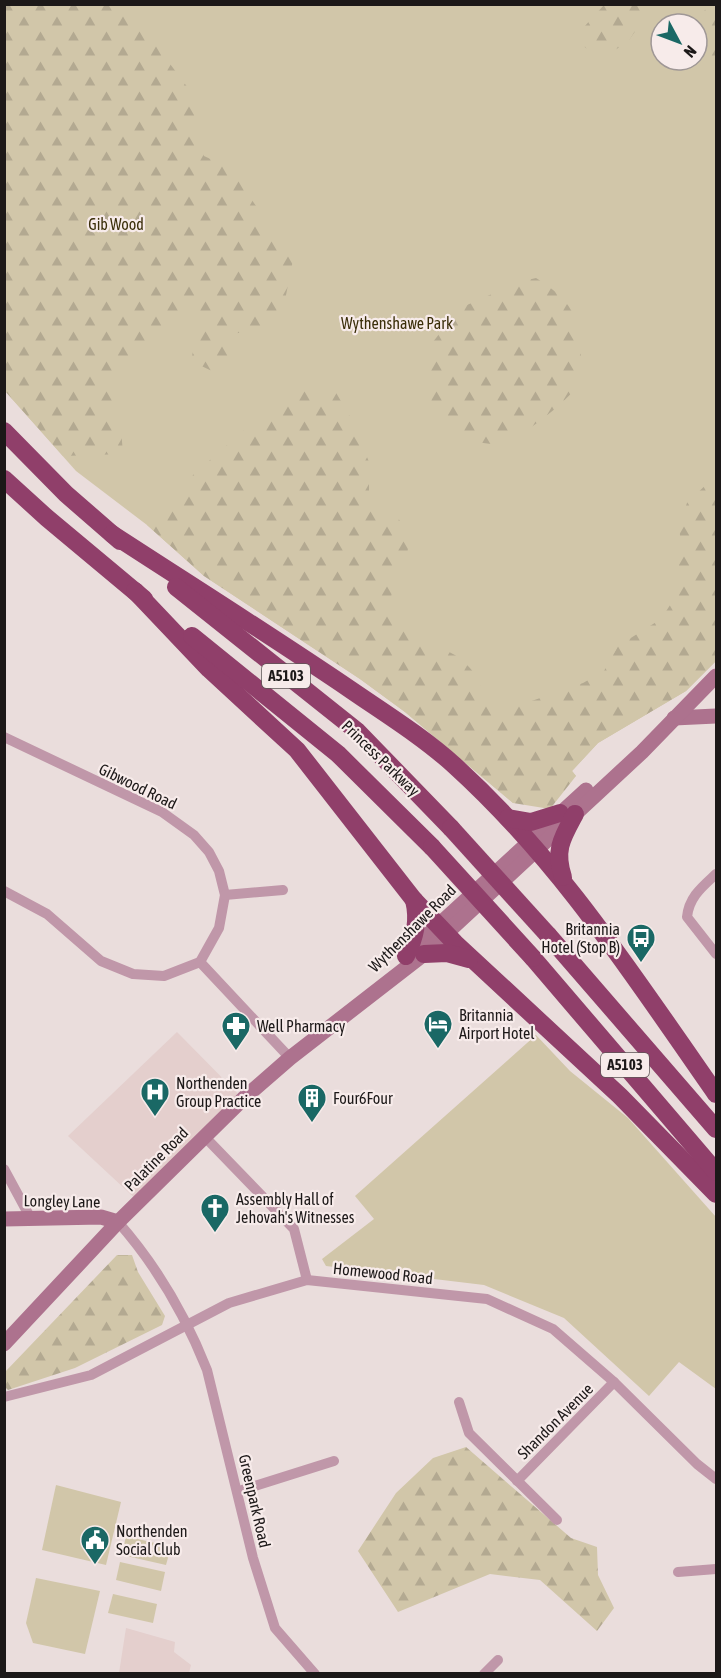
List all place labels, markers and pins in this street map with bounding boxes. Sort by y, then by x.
place label: Britannia Hotel (Stop B) [541,920,620,957]
bus stop icon: Britannia Hotel (Stop B) [625,922,657,964]
place label: Britannia Airport Hotel [459,1006,535,1043]
hotel icon: Britannia Airport Hotel [422,1008,454,1050]
pharmacy icon: Well Pharmacy [220,1010,252,1052]
place label: Well Pharmacy [257,1017,346,1036]
place label: Northenden Group Practice [176,1074,261,1111]
hospital icon: Northenden Group Practice [139,1076,171,1118]
building icon: Four6Four [296,1082,328,1124]
place label: Four6Four [333,1089,393,1107]
place label: Assembly Hall of Jehovah's Witnesses [236,1190,355,1226]
church icon: Assembly Hall of Jehovah's Witnesses [199,1192,231,1234]
place label: Northenden Social Club [116,1522,188,1558]
public building icon: Northenden Social Club [79,1524,111,1566]

